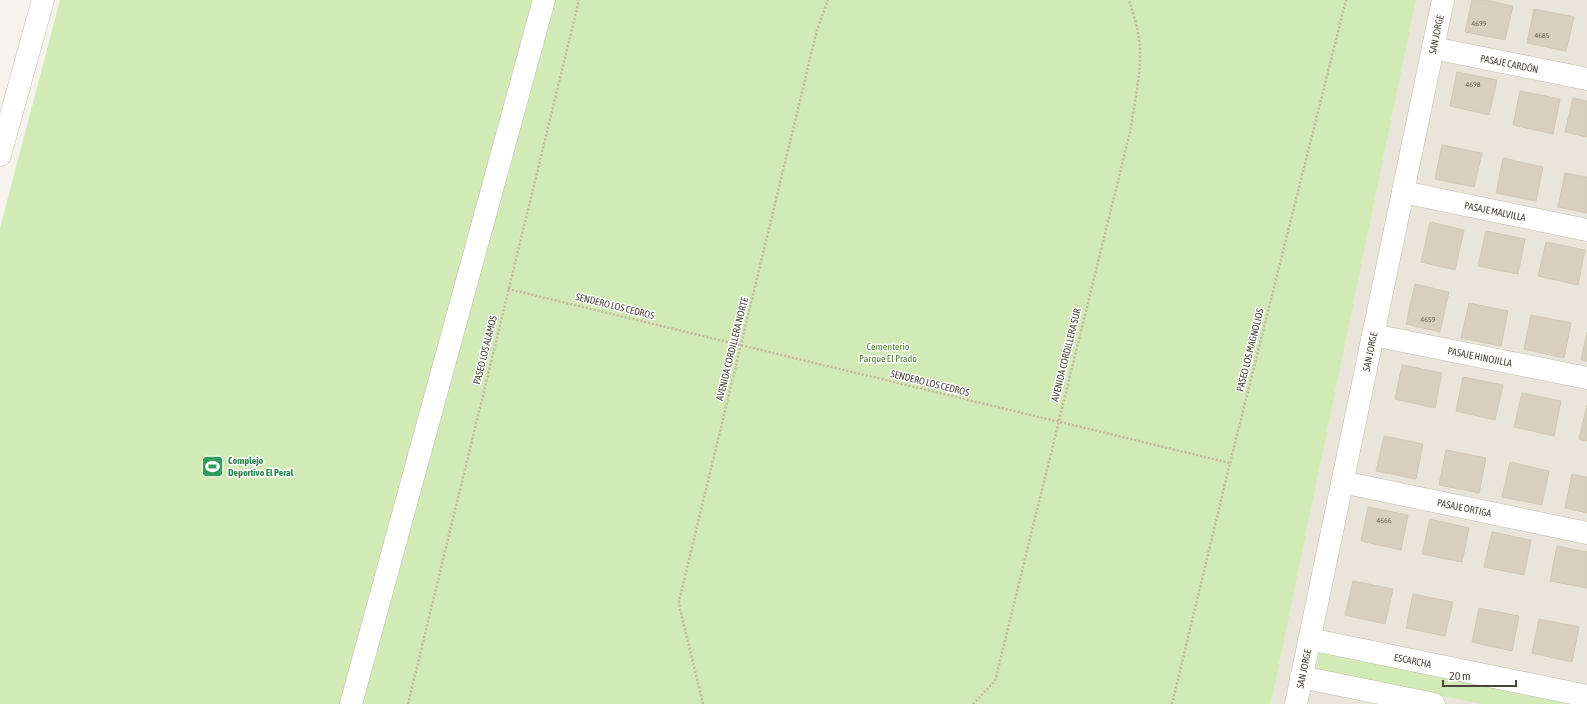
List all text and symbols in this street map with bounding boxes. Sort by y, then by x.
street label: SAN JORGE [1426,13,1445,55]
house number: 4699 [1471,19,1487,28]
house number: 4685 [1534,31,1550,40]
street label: PASAJE CARDÓN [1479,52,1540,75]
house number: 4698 [1465,80,1481,89]
street label: PASAJE MALVILLA [1463,199,1527,223]
street label: SENDERO LOS CEDROS [575,291,655,321]
street label: AVENIDA CORDILLERA NORTE [714,295,750,402]
street label: AVENIDA CORDILLERA SUR [1049,307,1083,403]
street label: PASEO LOS MAGNOLIOS [1234,307,1266,393]
street label: PASEO LOS ALAMOS [471,314,499,386]
house number: 4659 [1420,315,1436,324]
street label: SAN JORGE [1360,330,1379,372]
park label: Cementerio Parque El Prado [859,341,917,364]
street label: PASAJE HINOJILLA [1447,345,1513,368]
street label: SENDERO LOS CEDROS [890,368,970,398]
sports icon: Complejo Deportivo El Peral [199,453,225,479]
place label: Complejo Deportivo El Peral [228,455,294,478]
street label: PASAJE ORTIGA [1436,496,1493,519]
house number: 4666 [1376,516,1392,525]
street label: SAN JORGE [1294,647,1313,689]
street label: ESCARCHA [1393,651,1433,670]
scale bar [1443,662,1516,688]
text: 20 m [1449,669,1471,683]

